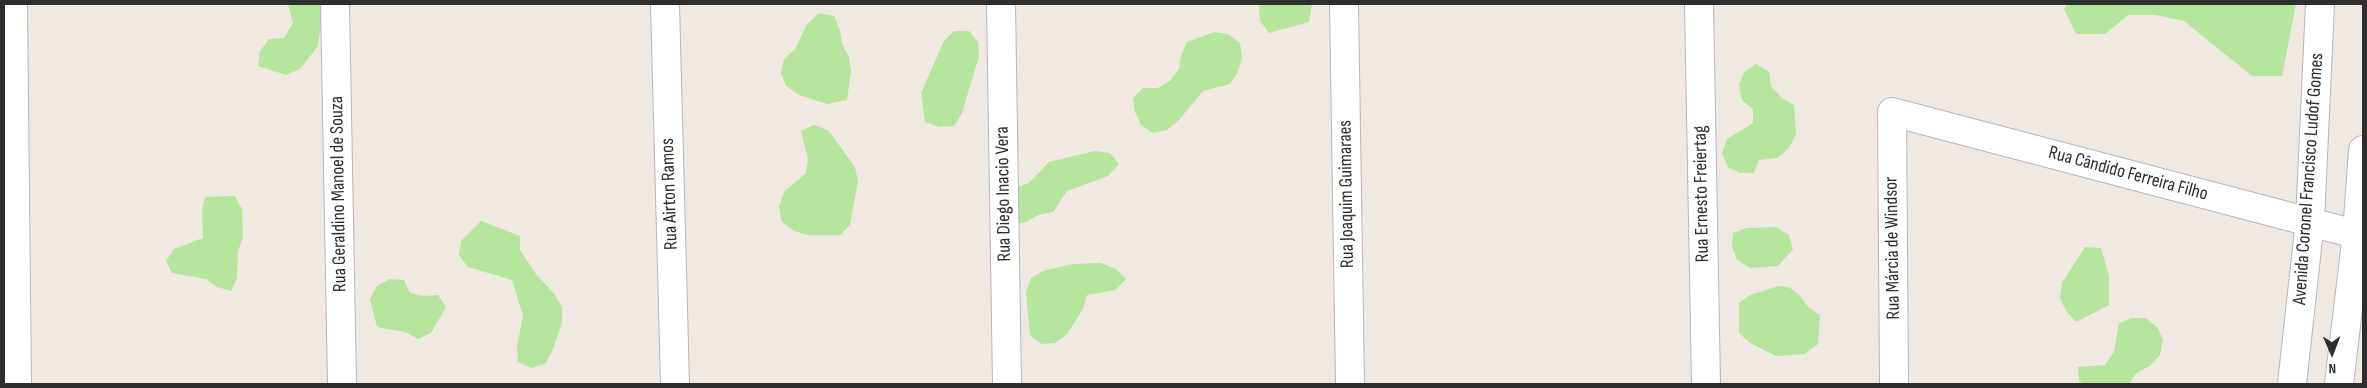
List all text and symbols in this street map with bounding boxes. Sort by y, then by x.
street label: Avenida Coronel Francisco Ludof Gomes [2289,52,2329,306]
street label: Rua Geraldino Manoel de Souza [326,96,352,292]
street label: Rua Joaquim Guimaraes [1334,120,1360,268]
street label: Rua Ernesto Freiertag [1689,125,1715,263]
street label: Rua Diego Inacio Vera [991,126,1017,262]
street label: Rua Airton Ramos [657,138,683,250]
street label: Rua Cândido Ferreira Filho [2046,142,2210,206]
street label: Rua Márcia de Windsor [1880,176,1906,320]
north arrow [2307,328,2357,378]
text: N [2328,360,2336,377]

